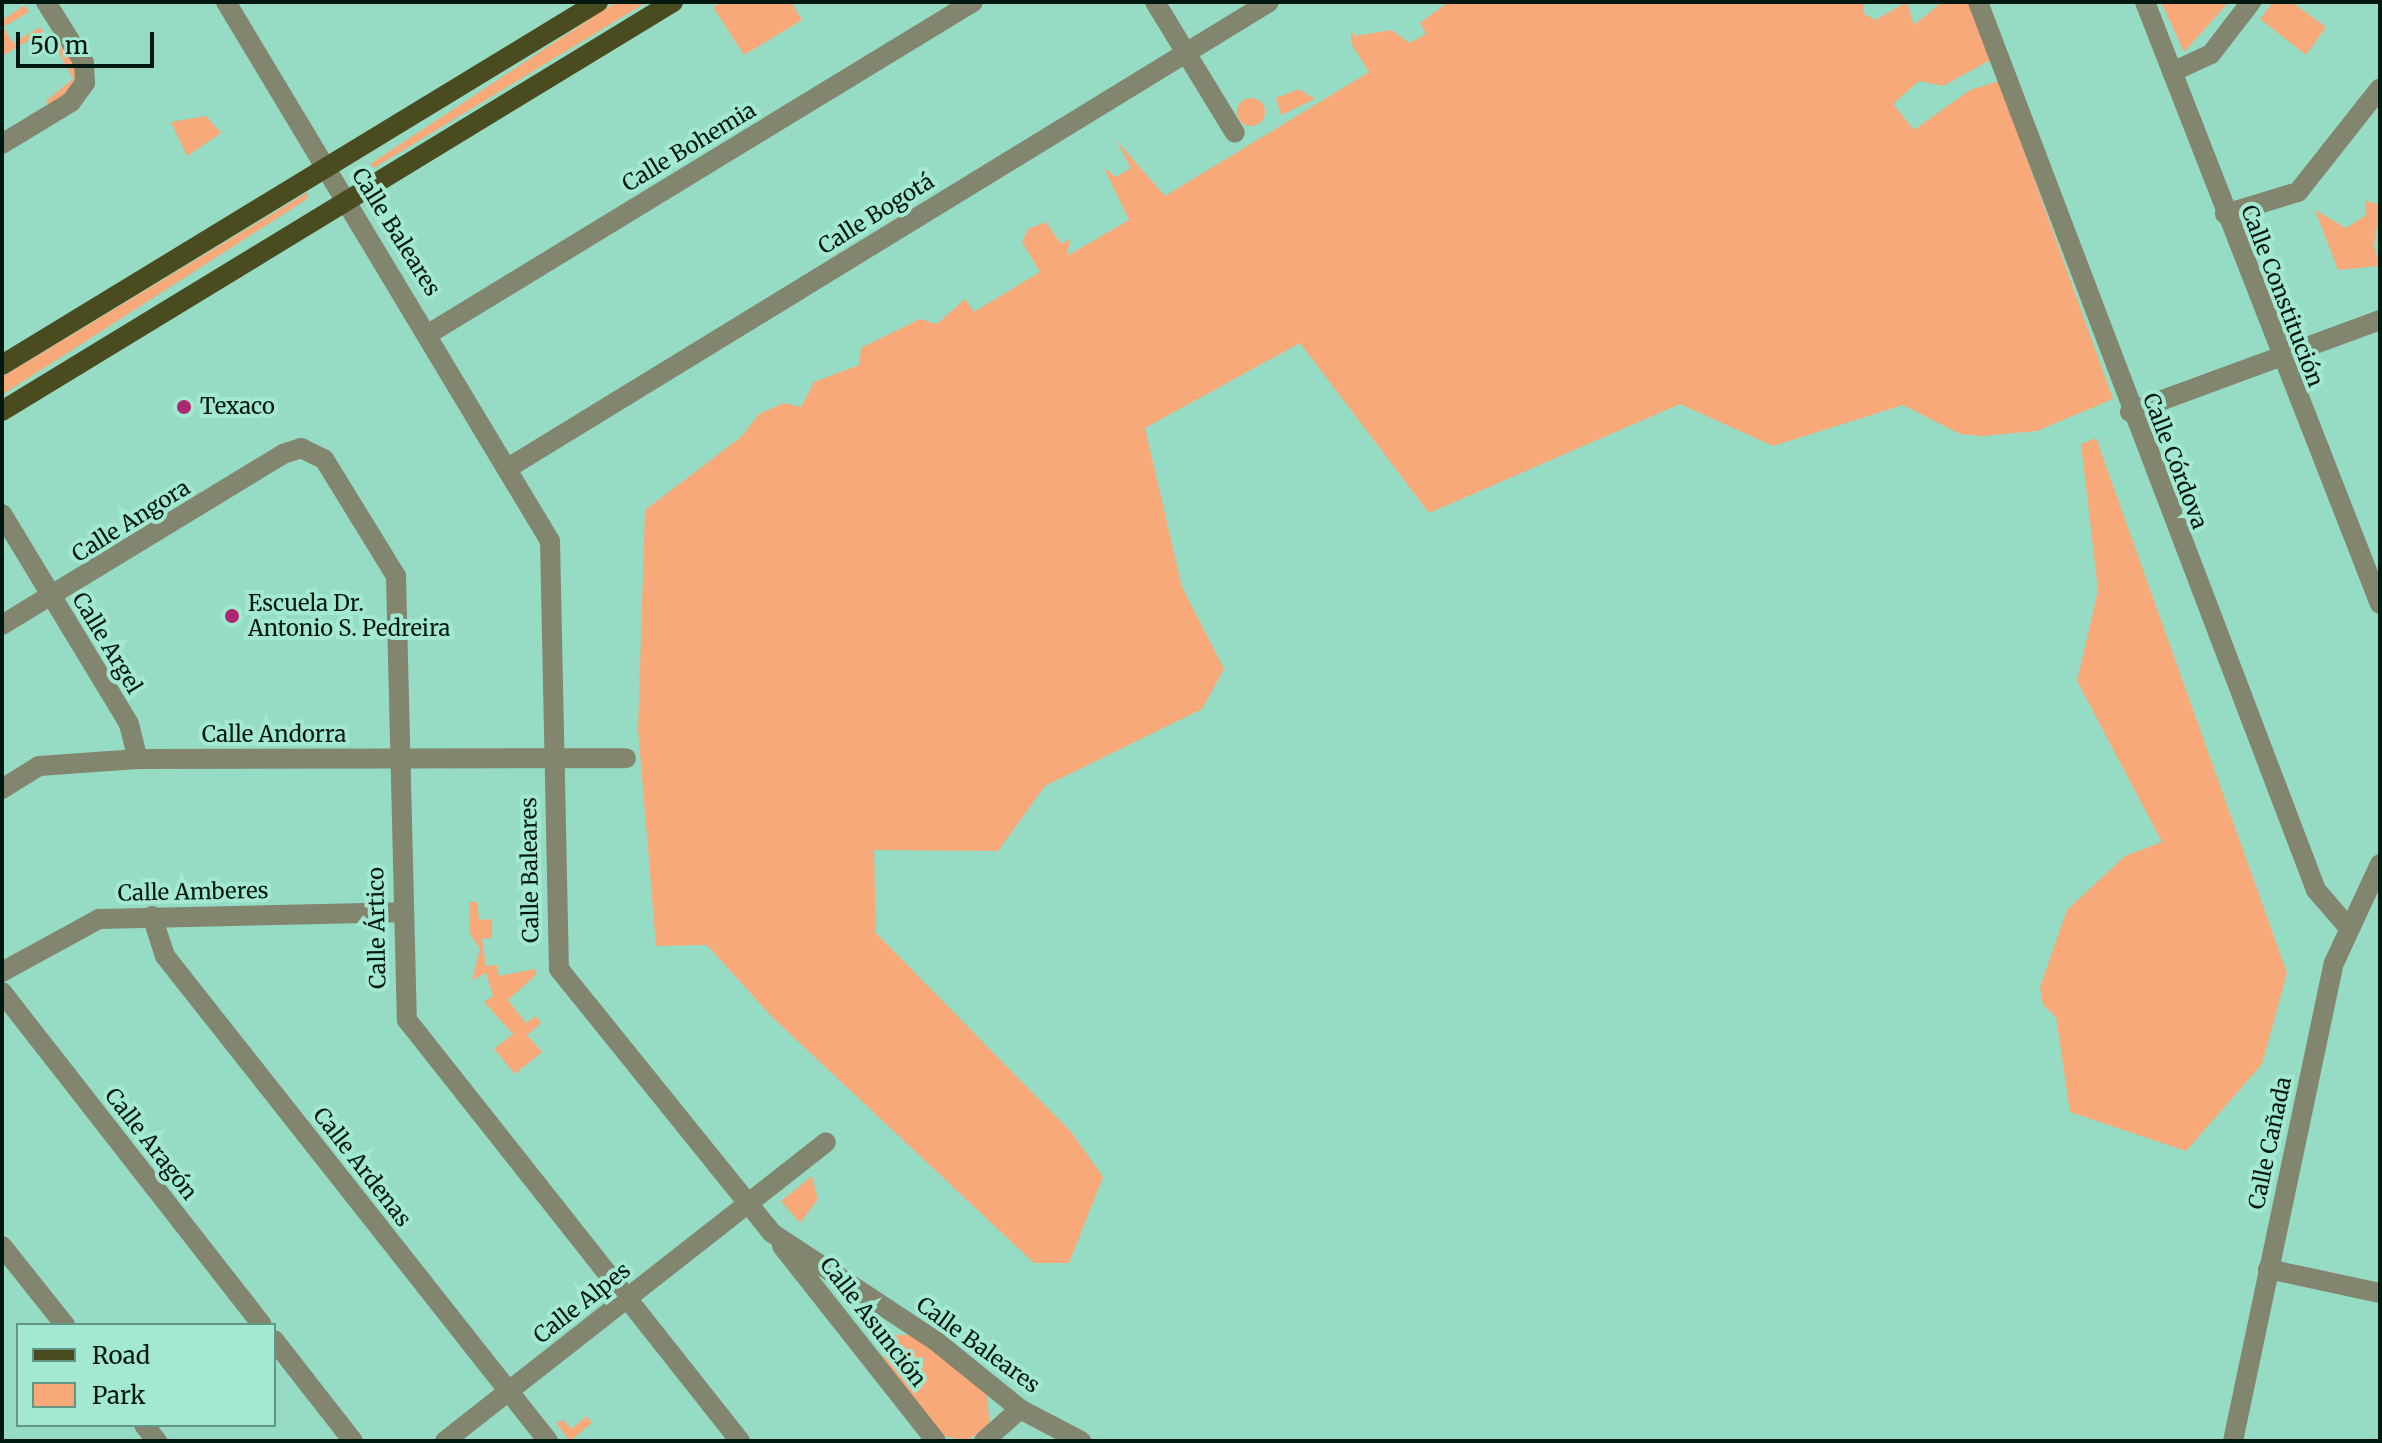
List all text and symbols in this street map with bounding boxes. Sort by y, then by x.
scale bar [20,16,158,66]
text: 50 m [30,30,89,61]
street label: Calle Bohemia [617,97,761,197]
street label: Calle Baleares [346,163,446,301]
street label: Calle Bogotá [813,168,939,260]
street label: Calle Constitución [2235,201,2329,391]
street label: Calle Córdova [2137,389,2213,533]
place label: Texaco [200,394,275,420]
marker: Texaco [175,398,193,416]
street label: Calle Angora [67,474,195,568]
street label: Calle Argel [67,588,147,698]
place label: Escuela Dr. Antonio S. Pedreira [248,590,450,642]
marker: Escuela Dr. Antonio S. Pedreira [223,607,241,625]
street label: Calle Andorra [202,722,346,748]
street label: Calle Baleares [516,797,544,943]
street label: Calle Ártico [363,867,391,989]
street label: Calle Amberes [117,877,269,907]
street label: Calle Cañada [2243,1074,2297,1212]
street label: Calle Aragón [99,1083,203,1205]
street label: Calle Ardenas [307,1102,417,1232]
street label: Calle Asunción [814,1252,932,1392]
street label: Calle Alpes [528,1257,636,1349]
street label: Calle Baleares [911,1291,1045,1399]
legend [16,1323,276,1427]
text: Road [92,1340,150,1371]
text: Park [92,1380,145,1411]

